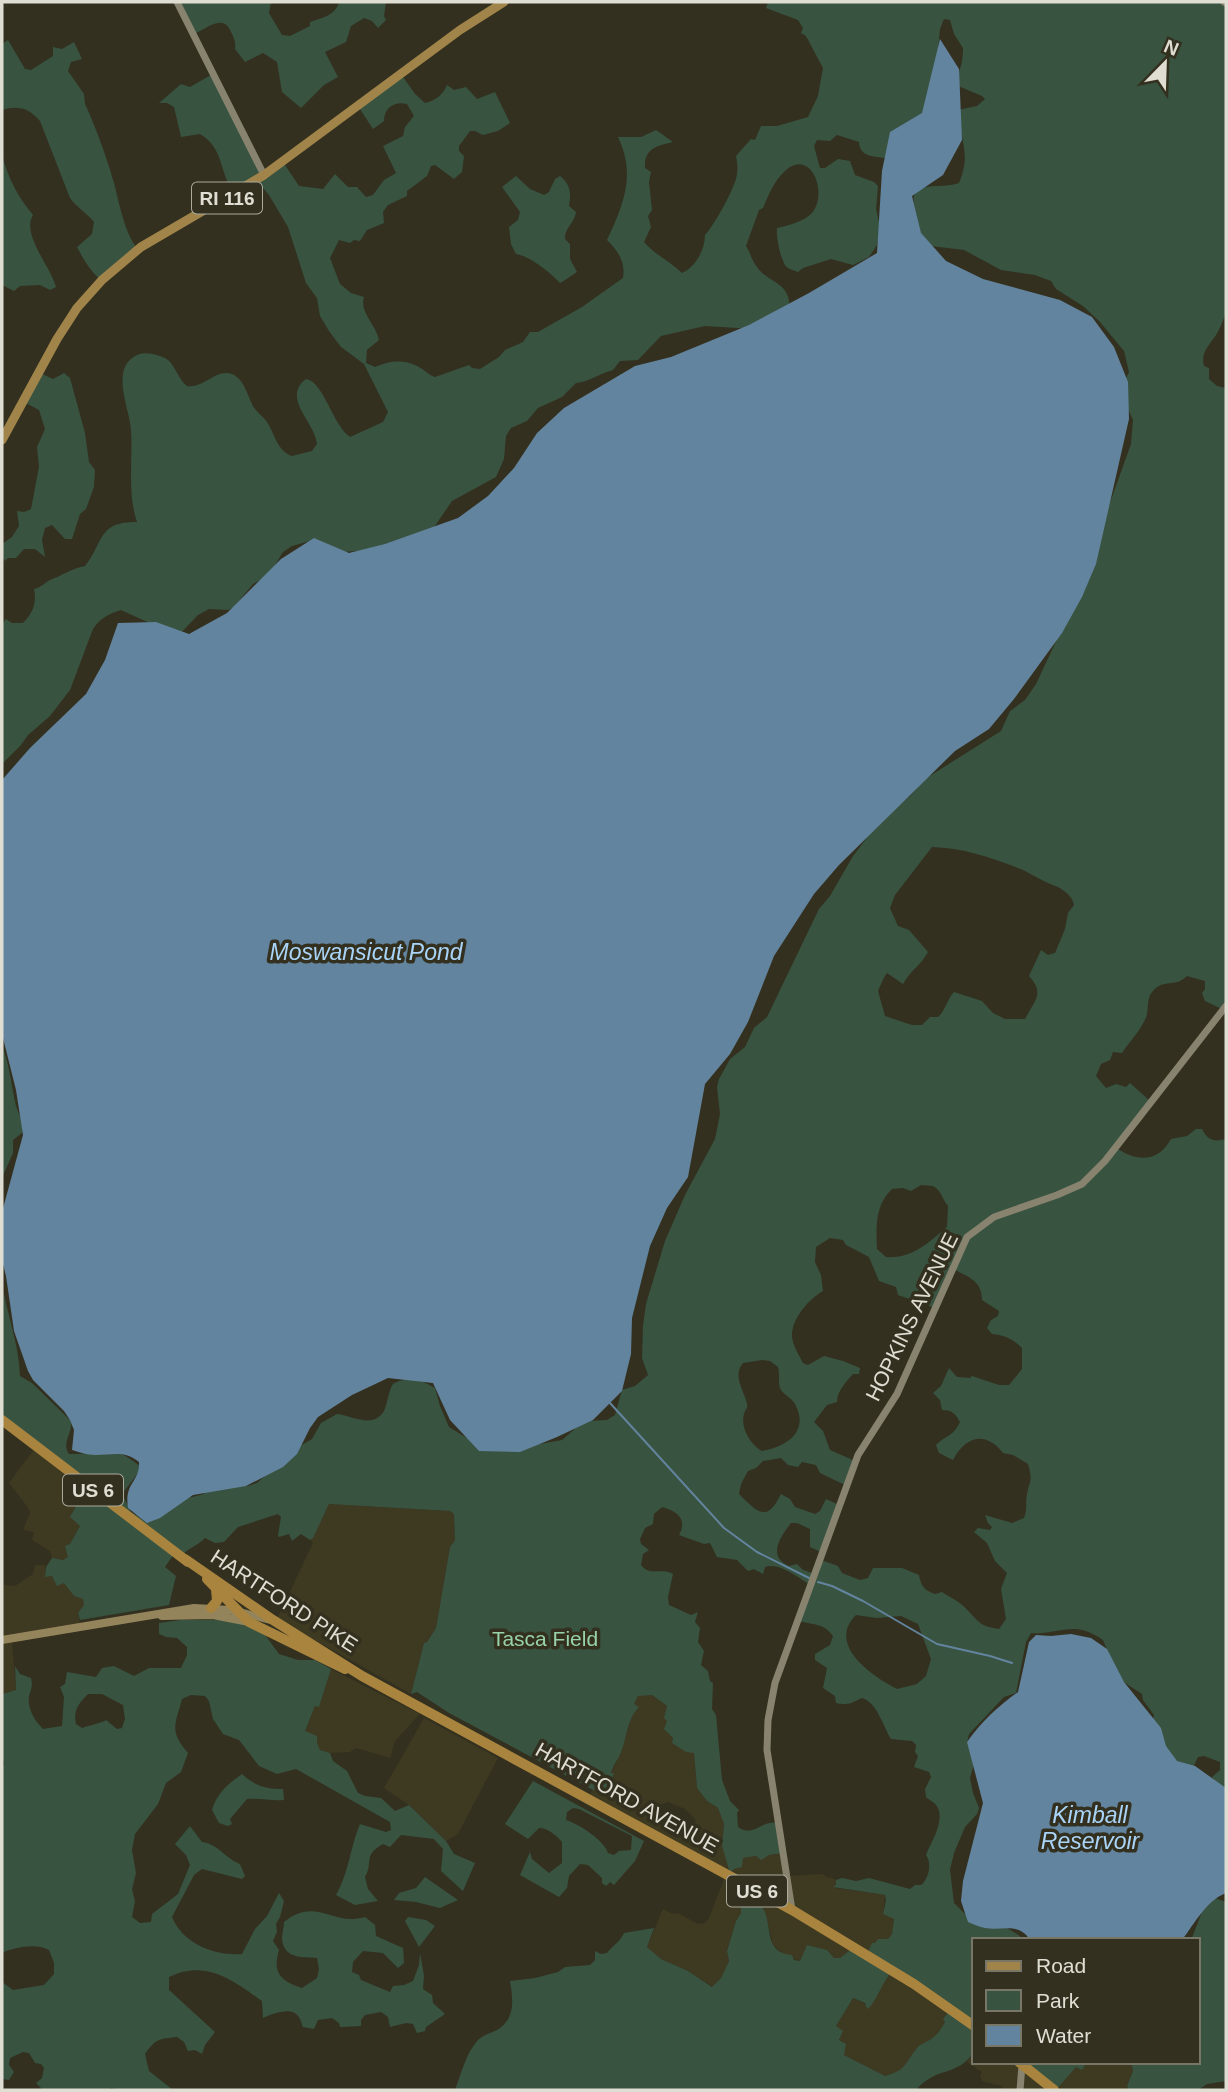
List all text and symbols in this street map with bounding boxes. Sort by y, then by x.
north arrow [1130,28,1200,98]
text: N [1161,35,1182,60]
road number: RI 116 [192,182,262,214]
water label: Moswansicut Pond [269,939,464,965]
street label: HOPKINS AVENUE [861,1229,962,1405]
road number: US 6 [63,1474,123,1506]
street label: HARTFORD PIKE [207,1545,362,1657]
park label: Tasca Field [492,1627,598,1650]
street label: HARTFORD AVENUE [532,1738,723,1857]
water label: Kimball Reservoir [1041,1802,1141,1854]
road number: US 6 [727,1876,787,1907]
legend [972,1938,1200,2064]
text: Road [1036,1954,1086,1977]
text: Park [1036,1989,1080,2012]
text: Water [1036,2024,1091,2047]

